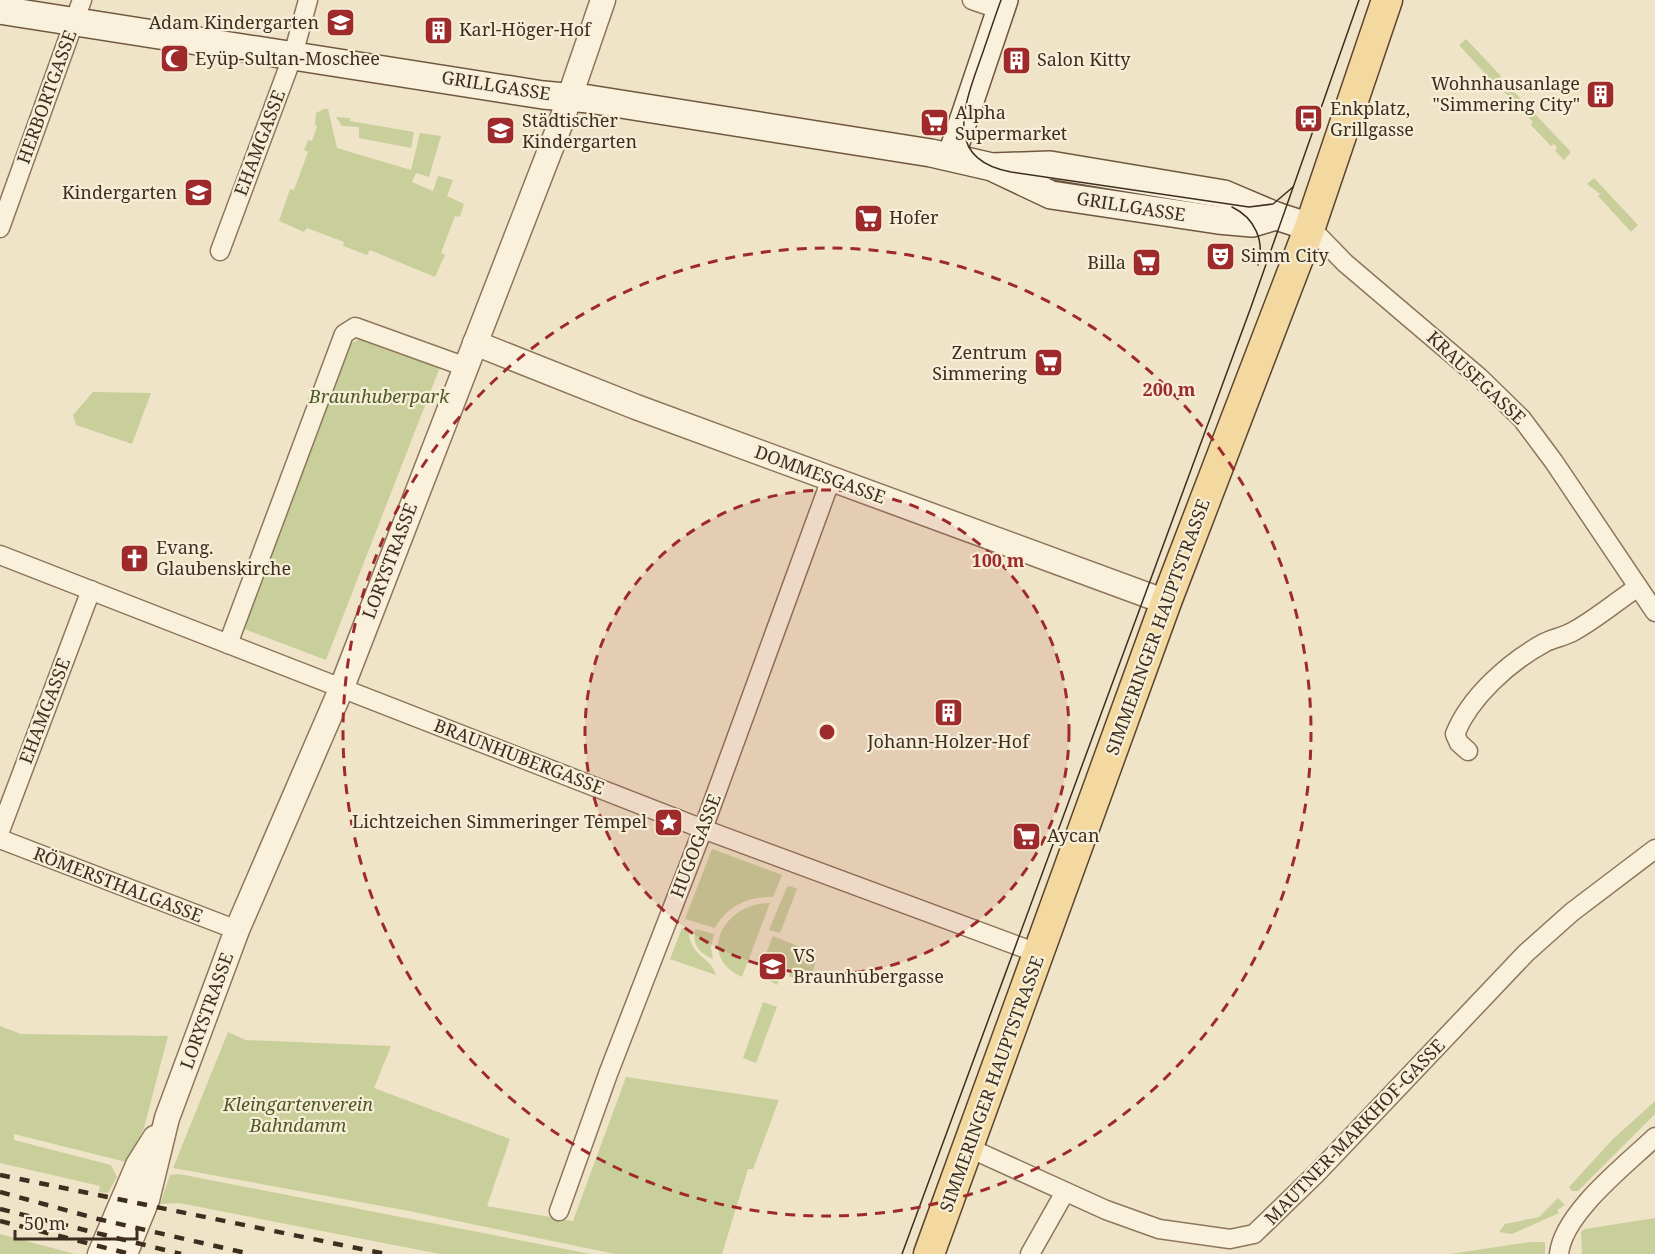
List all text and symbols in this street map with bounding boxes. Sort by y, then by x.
school or university icon: Adam Kindergarten [324,7,356,39]
place label: Adam Kindergarten [149,10,319,34]
building icon: Karl-Höger-Hof [422,14,454,46]
place label: Karl-Höger-Hof [459,17,592,41]
street label: HERBORTGASSE [11,26,81,167]
mosque icon: Eyüp-Sultan-Moschee [158,43,190,75]
building icon: Salon Kitty [1000,44,1032,76]
place label: Eyüp-Sultan-Moschee [195,46,380,70]
place label: Salon Kitty [1037,47,1131,71]
street label: GRILLGASSE [440,65,552,105]
place label: Wohnhausanlage "Simmering City" [1431,71,1580,116]
building icon: Wohnhausanlage "Simmering City" [1585,78,1617,110]
street label: EHAMGASSE [228,86,290,199]
place label: Enkplatz, Grillgasse [1330,96,1414,141]
place label: Alpha Supermarket [955,100,1067,145]
bus stop icon: Enkplatz, Grillgasse [1293,103,1325,135]
supermarket icon: Alpha Supermarket [918,107,950,139]
place label: Städtischer Kindergarten [522,108,637,153]
school or university icon: Städtischer Kindergarten [485,115,517,147]
school or university icon: Kindergarten [182,177,214,209]
place label: Kindergarten [62,180,177,204]
street label: GRILLGASSE [1075,186,1187,226]
supermarket icon: Hofer [852,202,884,234]
place label: Hofer [889,205,939,229]
theatre icon: Simm City [1204,240,1236,272]
place label: Simm City [1241,243,1329,267]
supermarket icon: Billa [1131,247,1163,279]
place label: Billa [1087,250,1126,274]
street label: KRAUSEGASSE [1422,325,1531,429]
place label: Zentrum Simmering [932,340,1027,385]
supermarket icon: Zentrum Simmering [1032,347,1064,379]
text: 200 m [1143,377,1196,401]
park label: Braunhuberpark [308,384,450,408]
street label: DOMMESGASSE [752,439,889,509]
street label: SIMMERINGER HAUPTSTRASSE [1099,495,1215,758]
street label: LORYSTRASSE [356,499,422,622]
place label: Evang. Glaubenskirche [156,535,291,580]
church icon: Evang. Glaubenskirche [119,542,151,574]
text: 100 m [972,548,1025,572]
street label: EHAMGASSE [13,654,75,767]
building icon: Johann-Holzer-Hof [932,697,964,729]
street label: BRAUNHUBERGASSE [431,713,608,800]
centre of rings [817,722,837,742]
place label: Johann-Holzer-Hof [866,729,1030,753]
street label: HUGOGASSE [664,790,726,901]
place icon: Lichtzeichen Simmeringer Tempel [652,806,684,838]
place label: Lichtzeichen Simmeringer Tempel [352,809,647,833]
supermarket icon: Aycan [1010,820,1042,852]
place label: Aycan [1047,823,1100,847]
street label: RÖMERSTHALGASSE [30,841,207,927]
place label: VS Braunhubergasse [793,943,944,988]
street label: LORYSTRASSE [174,949,238,1072]
school or university icon: VS Braunhubergasse [756,950,788,982]
street label: SIMMERINGER HAUPTSTRASSE [933,952,1049,1215]
street label: MAUTNER-MARKHOF-GASSE [1259,1033,1450,1229]
park label: Kleingartenverein Bahndamm [222,1092,373,1137]
scale bar [15,1203,136,1241]
text: 50 m [24,1211,66,1235]

